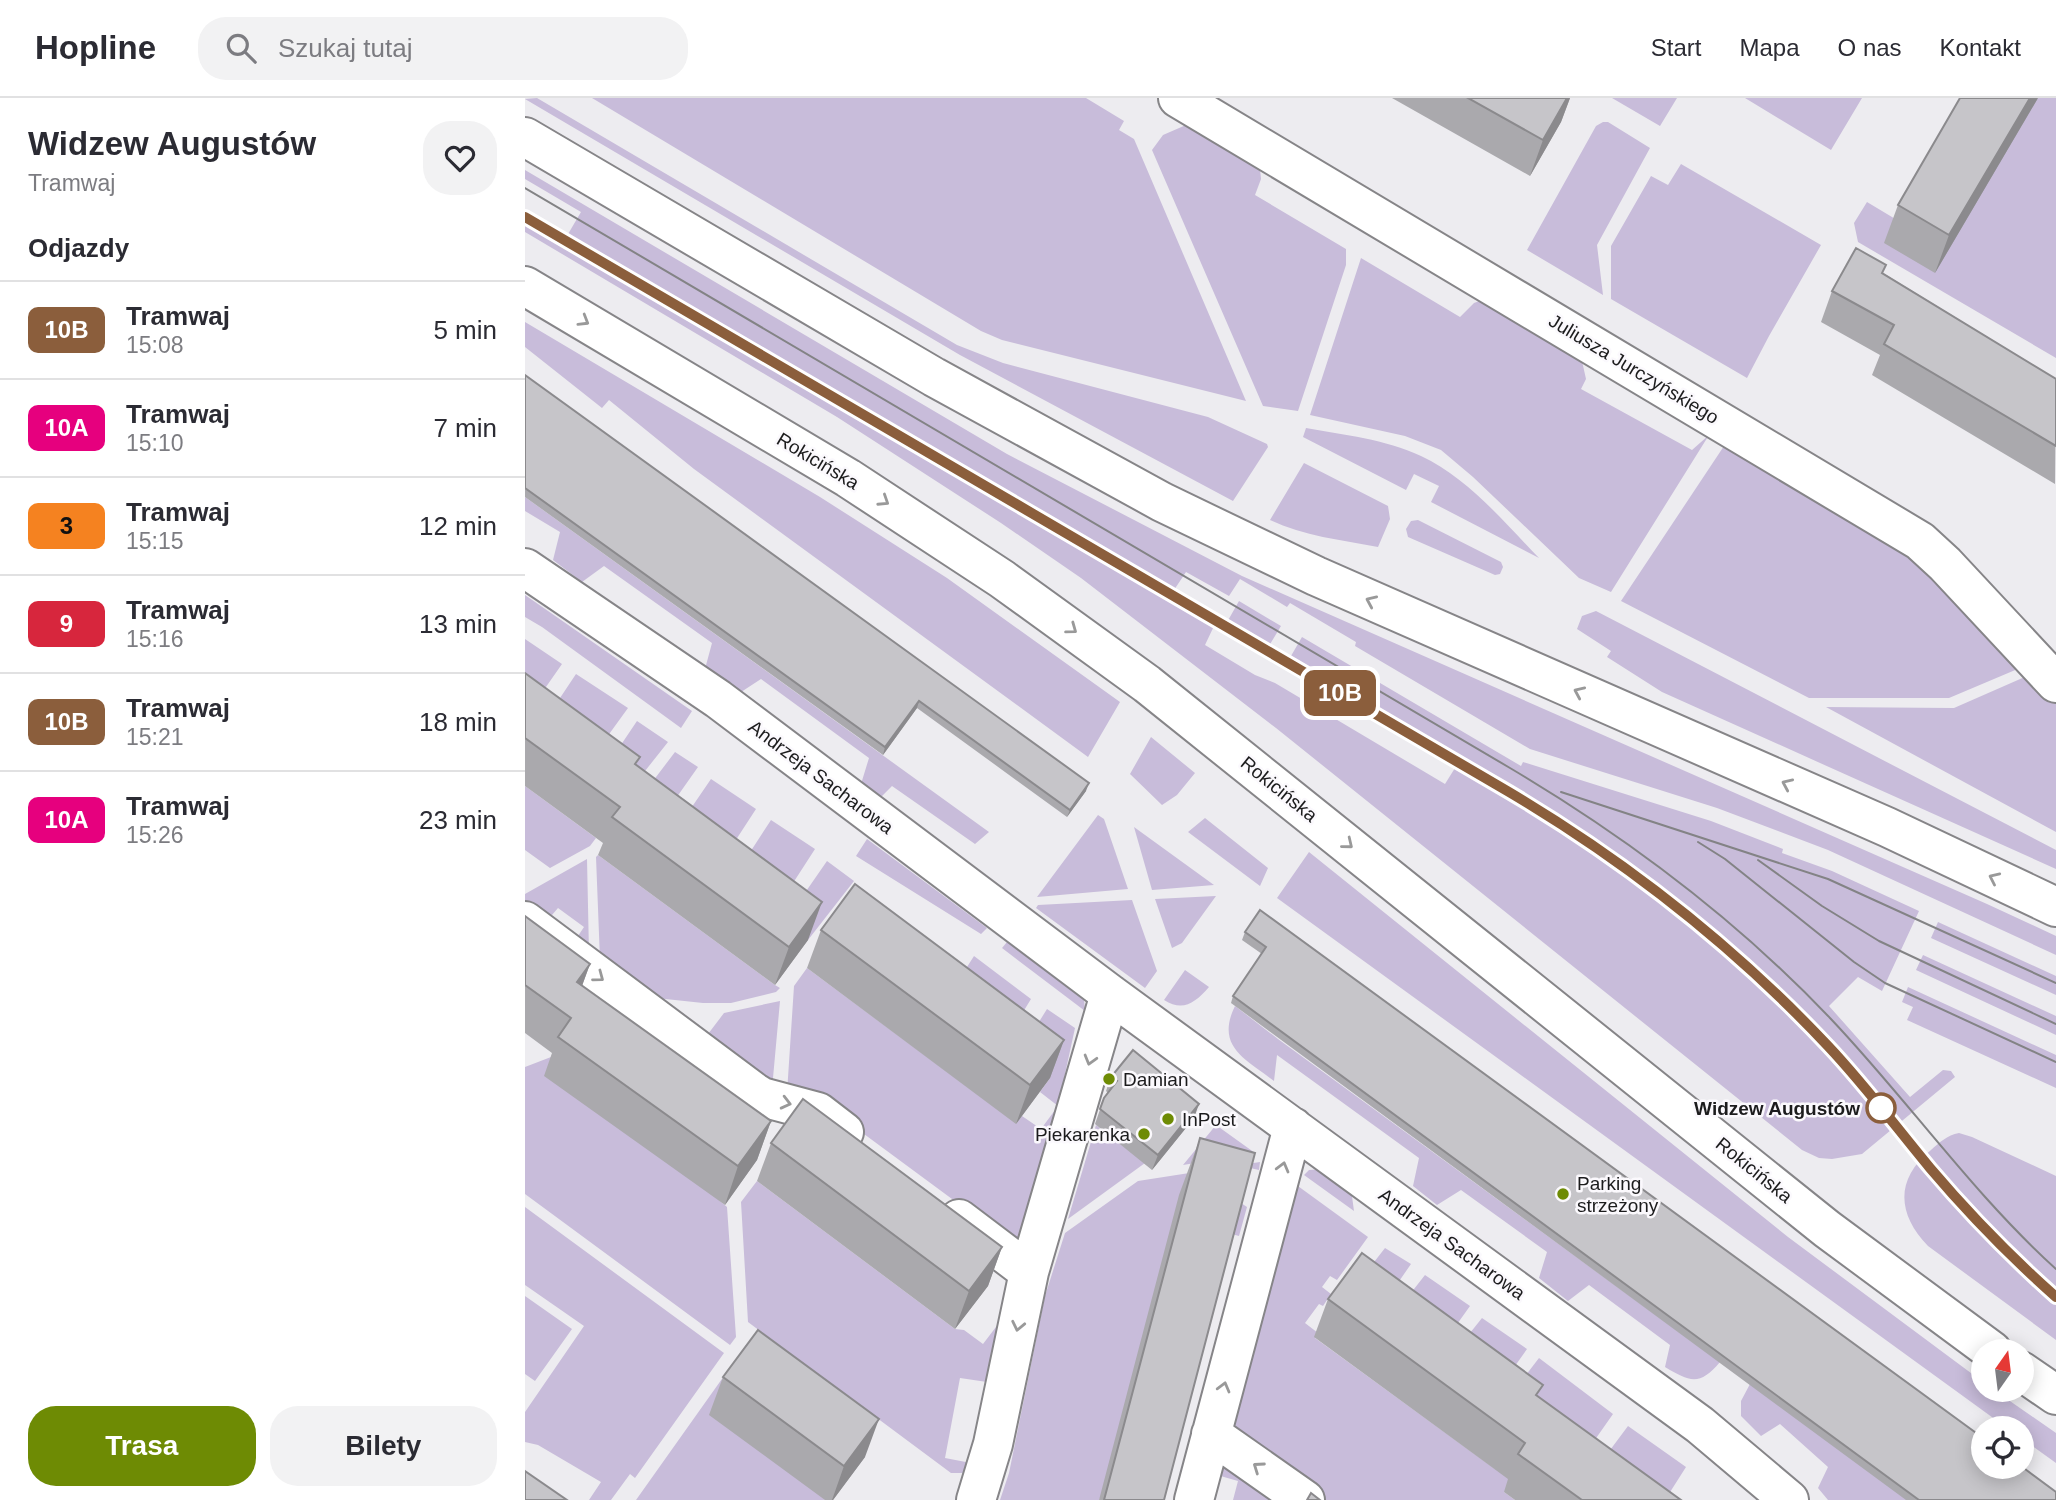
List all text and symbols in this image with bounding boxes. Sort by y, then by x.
search box [198,17,688,80]
text: Hopline [35,29,156,66]
icon: search [222,29,260,67]
text: Szukaj tutaj [278,33,412,63]
text: Start [1651,34,1702,61]
text: Mapa [1740,34,1800,61]
text: O nas [1838,34,1902,61]
text: Kontakt [1940,34,2021,61]
button: heart [423,121,497,195]
text: Widzew Augustów [28,125,316,162]
text: Tramwaj [28,170,115,196]
text: Odjazdy [28,233,129,263]
text: Tramwaj [126,301,230,331]
street label: Juliusza Jurczyńskiego [1545,310,1723,428]
one-way arrow [576,313,589,326]
text: 5 min [433,315,497,345]
text: 10B [44,316,89,343]
text: 15:08 [126,332,184,358]
text: Tramwaj [126,399,230,429]
text: 7 min [433,413,497,443]
text: 10A [44,414,89,441]
street label: Rokicińska [773,428,863,494]
text: 15:10 [126,430,184,456]
one-way arrow [876,493,889,506]
text: Tramwaj [126,497,230,527]
text: 12 min [419,511,497,541]
text: 3 [60,512,73,539]
text: 15:15 [126,528,184,554]
text: Tramwaj [126,595,230,625]
one-way arrow [1365,595,1378,609]
text: 13 min [419,609,497,639]
text: 9 [60,610,73,637]
one-way arrow [1064,621,1076,634]
text: 15:16 [126,626,184,652]
line badge: 10B [1300,670,1380,716]
text: 10B [1318,679,1362,706]
one-way arrow [1574,686,1586,700]
text: Tramwaj [126,693,230,723]
text: 18 min [419,707,497,737]
text: 10B [44,708,89,735]
street label: Andrzeja Sacharowa [745,716,898,838]
text: 15:21 [126,724,184,750]
street label: Rokicińska [1237,752,1322,826]
one-way arrow [1782,778,1794,792]
text: Tramwaj [126,791,230,821]
text: 23 min [419,805,497,835]
text: 10A [44,806,89,833]
text: 15:26 [126,822,184,848]
one-way arrow [1339,836,1352,848]
one-way arrow [1989,872,2001,886]
one-way arrow [591,969,604,982]
one-way arrow [1084,1053,1099,1065]
place label: Damian [1123,1069,1188,1090]
marker: Damian [1101,1071,1117,1087]
marker: Widzew Augustów [1866,1093,1896,1123]
one-way arrow [780,1095,792,1109]
place label: Widzew Augustów [1694,1098,1860,1119]
place label: InPost [1182,1109,1237,1130]
marker: InPost [1160,1111,1176,1127]
place label: Piekarenka [1035,1124,1130,1145]
marker: Piekarenka [1136,1126,1152,1142]
street label: Rokicińska [1712,1133,1797,1207]
one-way arrow [1275,1161,1289,1173]
place label: Parking strzeżony [1577,1173,1659,1216]
street label: Andrzeja Sacharowa [1375,1184,1529,1304]
marker: Parking strzeżony [1555,1186,1571,1202]
one-way arrow [1011,1320,1026,1332]
north arrow [1971,1339,2033,1402]
map controls [1971,1339,2034,1479]
one-way arrow [1215,1381,1230,1393]
button: Trasa [28,1406,256,1486]
button: Bilety [270,1406,497,1486]
button: locate [1971,1416,2034,1479]
one-way arrow [1253,1463,1266,1475]

